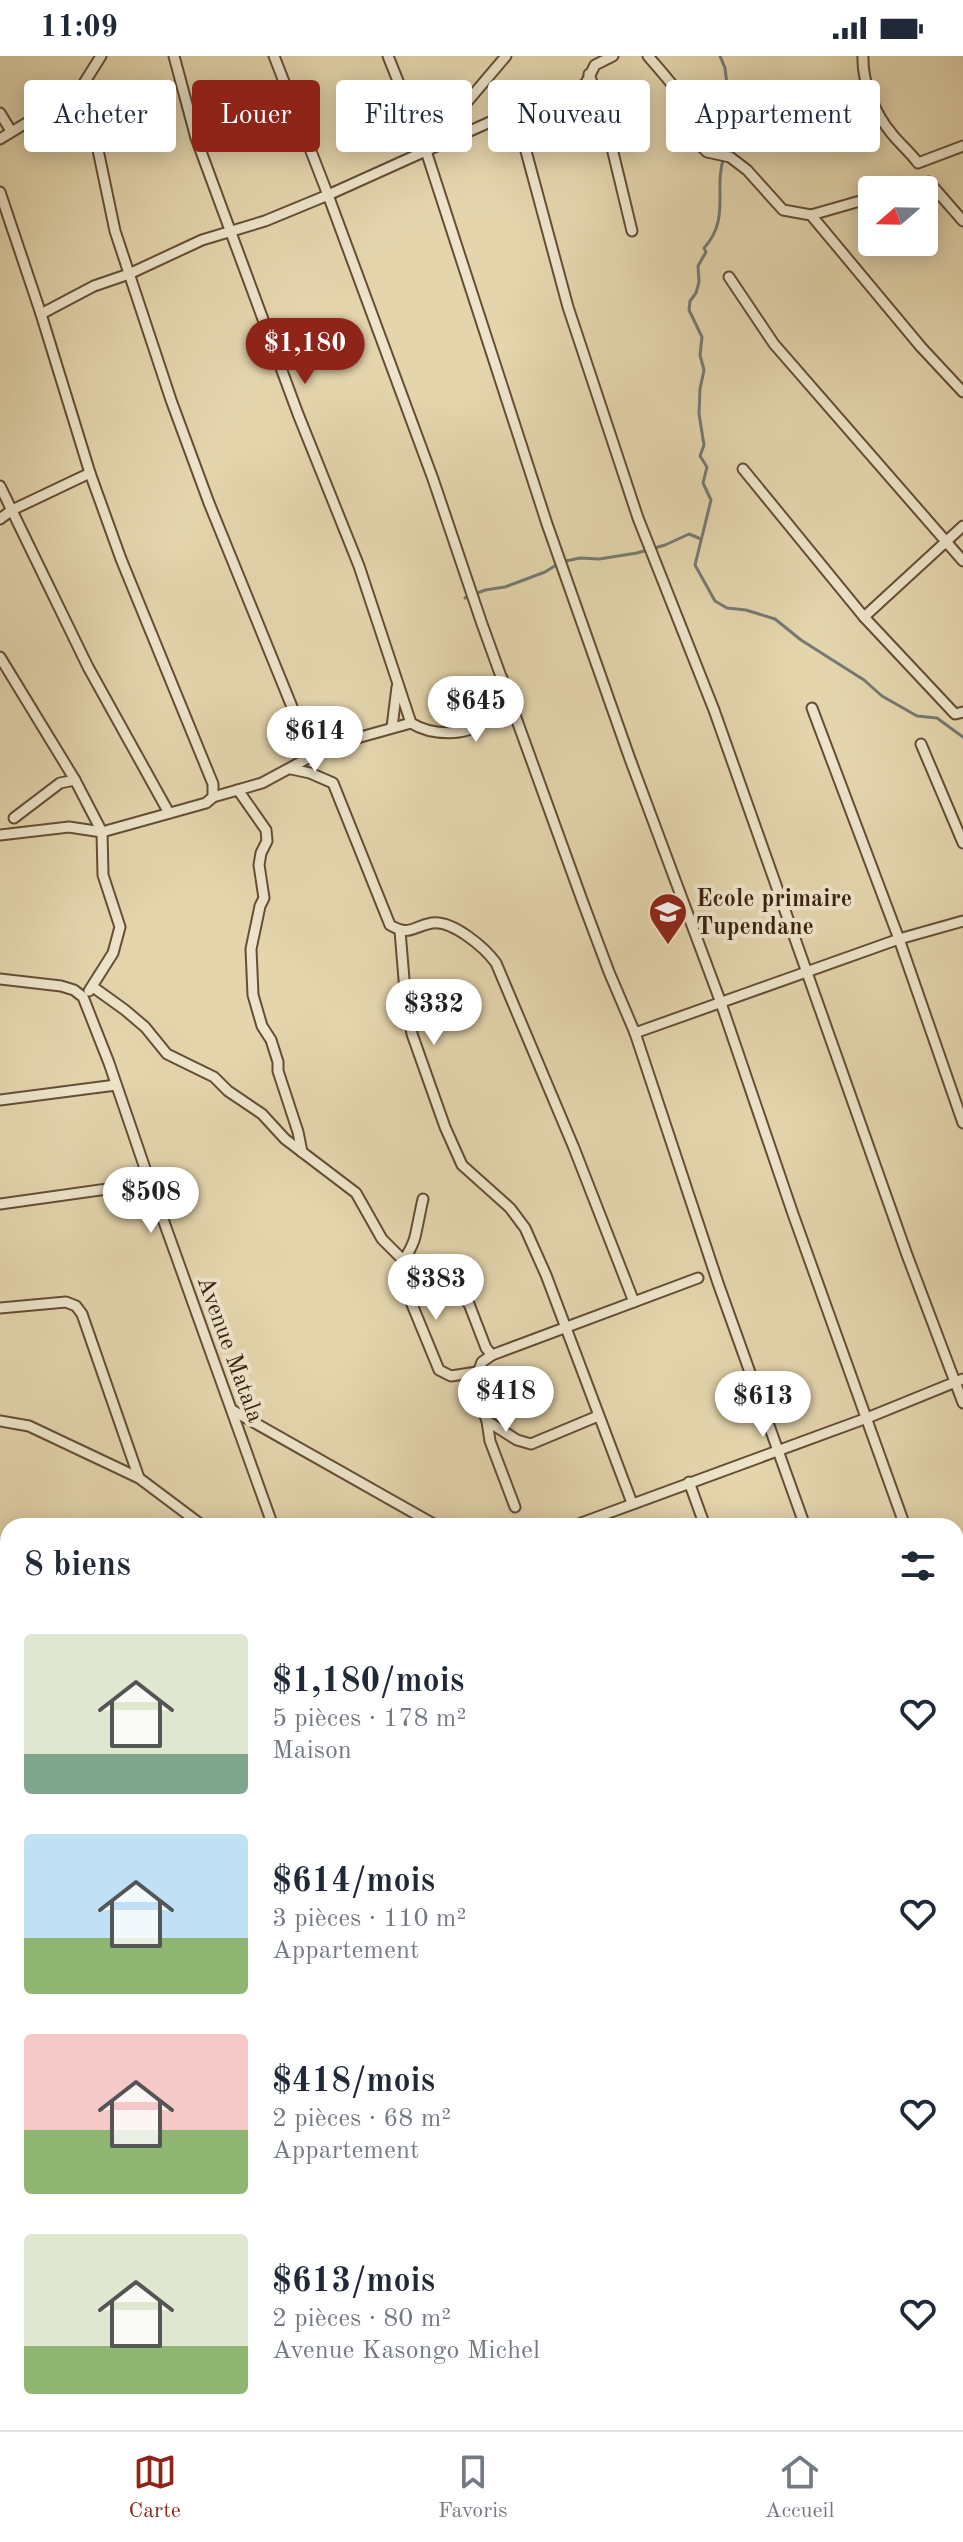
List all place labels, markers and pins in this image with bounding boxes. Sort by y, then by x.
pin: $1,180 [240,318,370,386]
pin: $645 [429,676,523,744]
pin: $614 [268,706,362,774]
place label: Ecole primaire Tupendane [696,888,852,940]
school or university icon: Ecole primaire Tupendane [647,891,689,946]
pin: $332 [387,979,481,1047]
pin: $508 [104,1167,198,1235]
pin: $383 [389,1254,483,1322]
pin: $418 [459,1366,553,1434]
pin: $613 [716,1371,810,1439]

